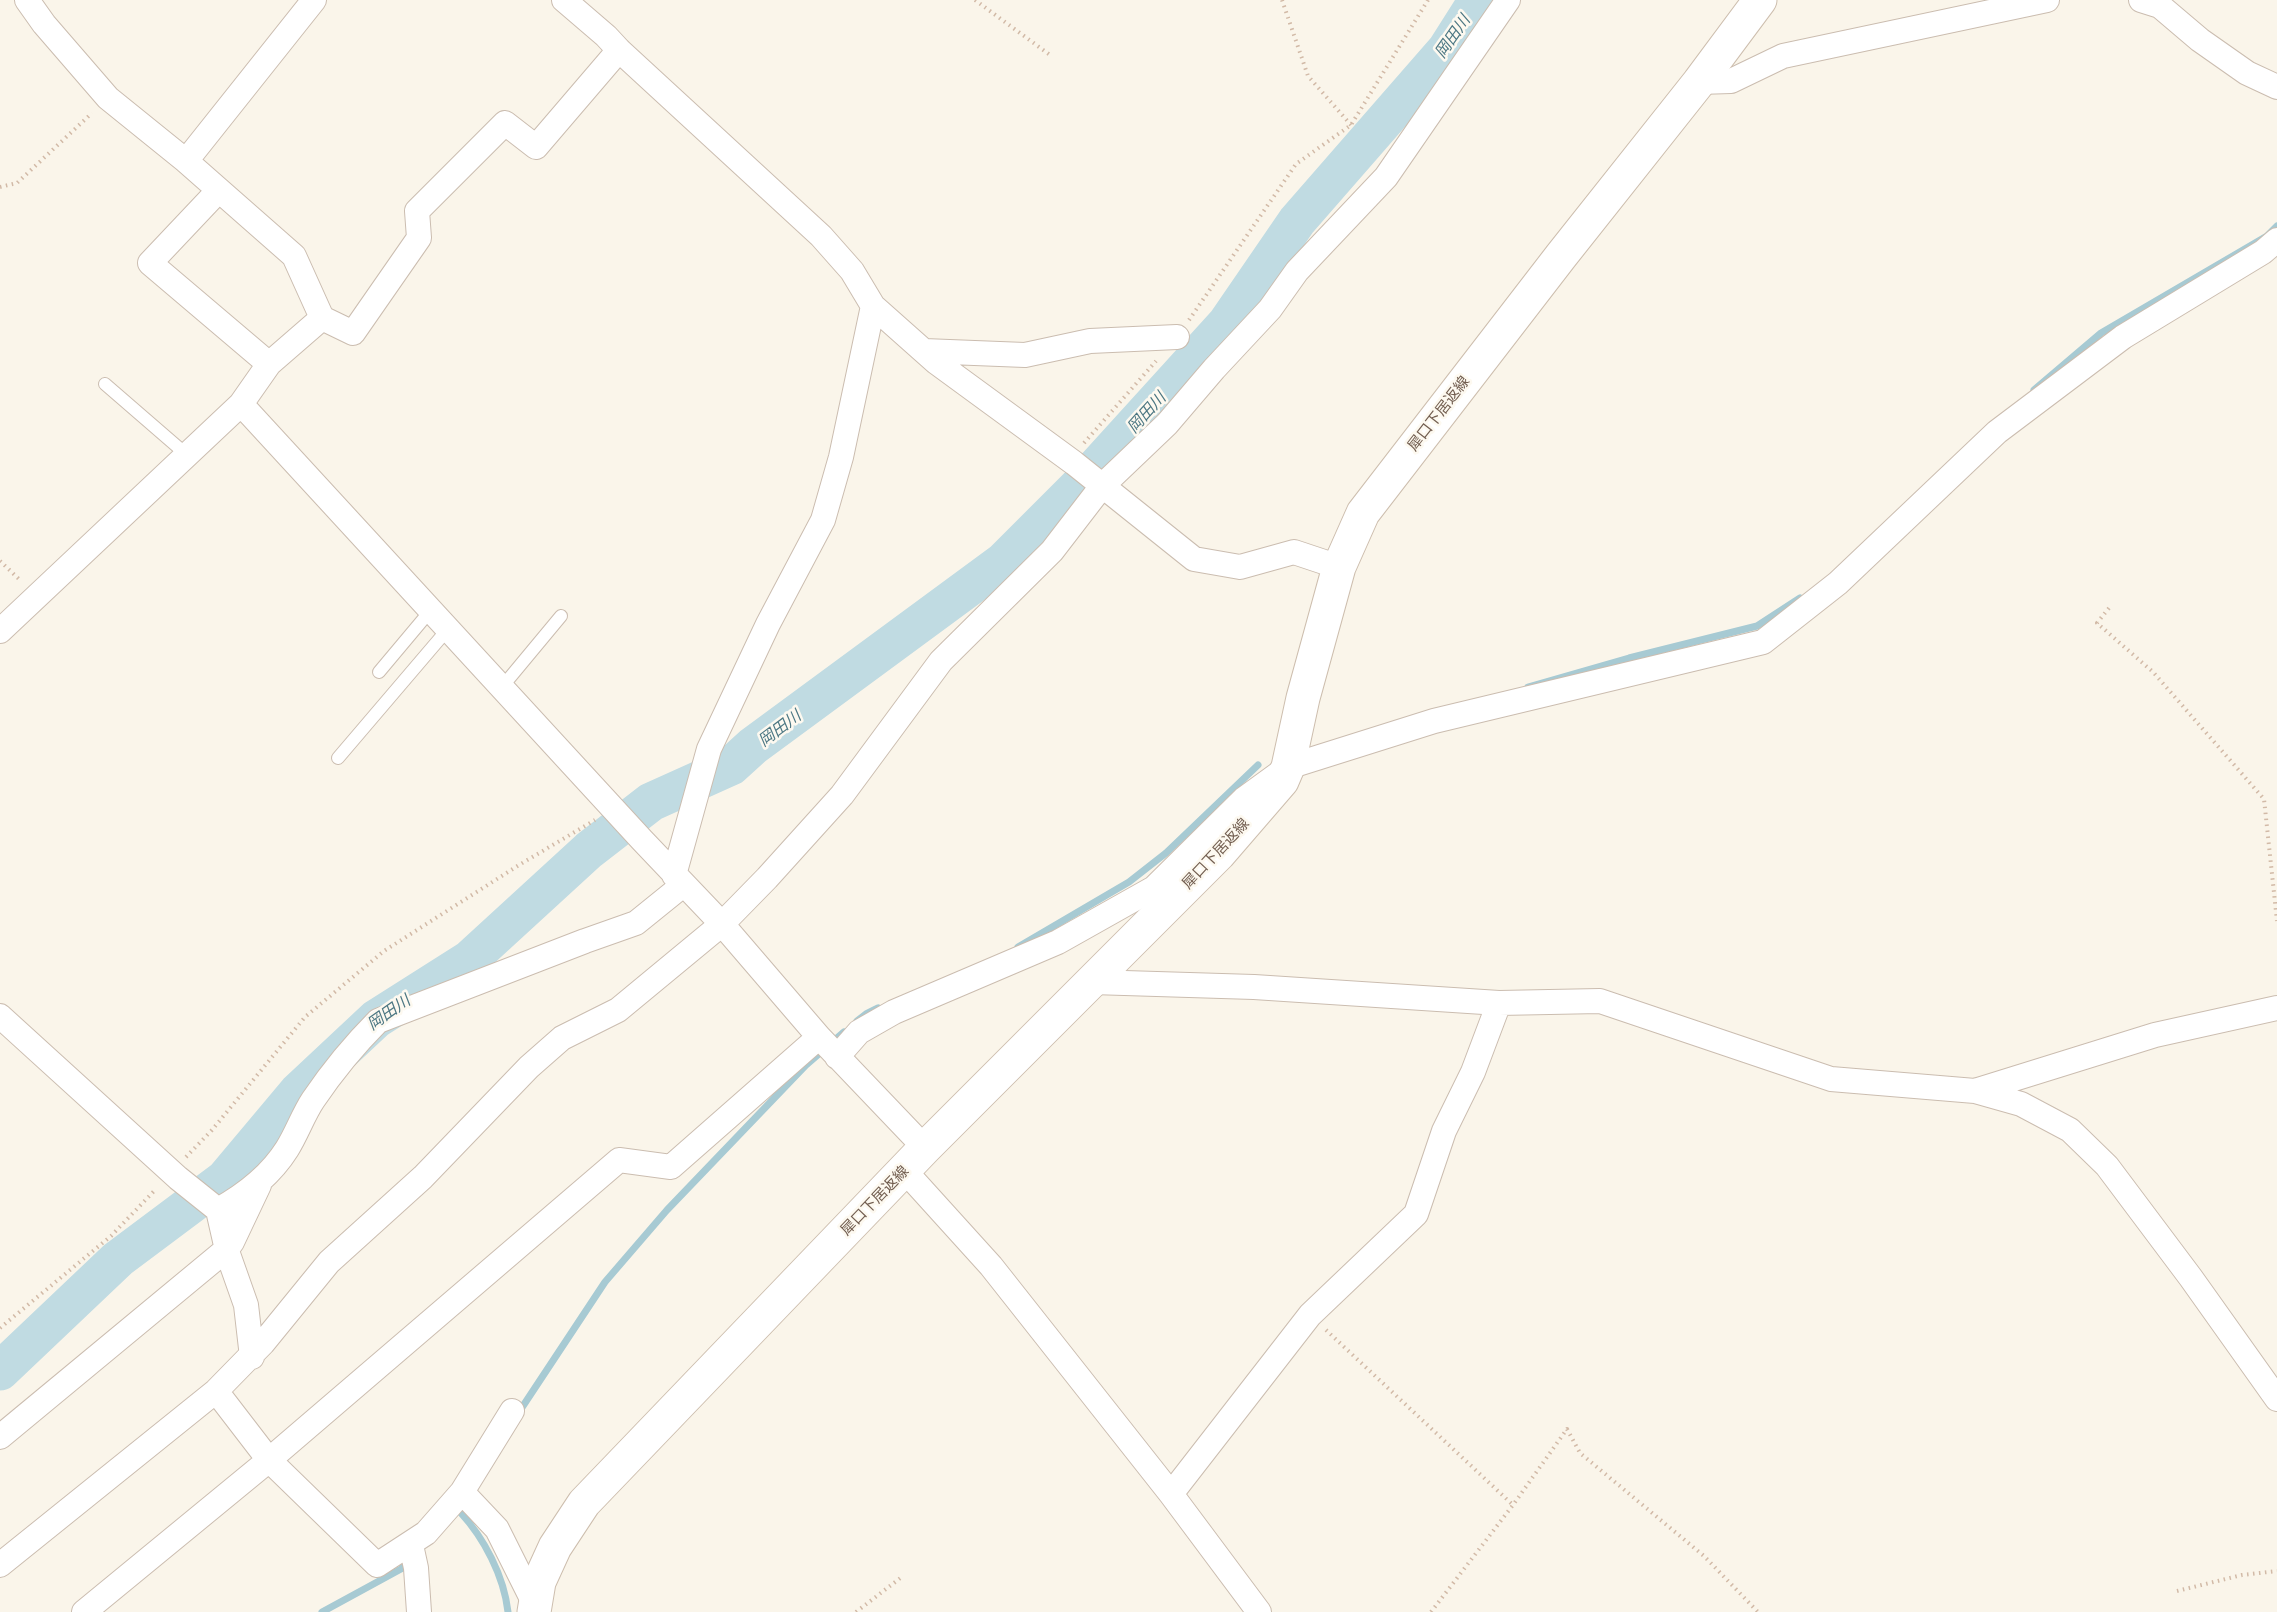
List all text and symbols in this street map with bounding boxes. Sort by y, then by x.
water label: 岡田川 [1431,12,1475,62]
street label: 犀口下居返線 [1404,373,1474,455]
water label: 岡田川 [1124,389,1170,437]
water label: 岡田川 [755,707,805,751]
street label: 犀口下居返線 [1179,815,1253,893]
water label: 岡田川 [364,991,414,1035]
street label: 犀口下居返線 [837,1162,913,1240]

